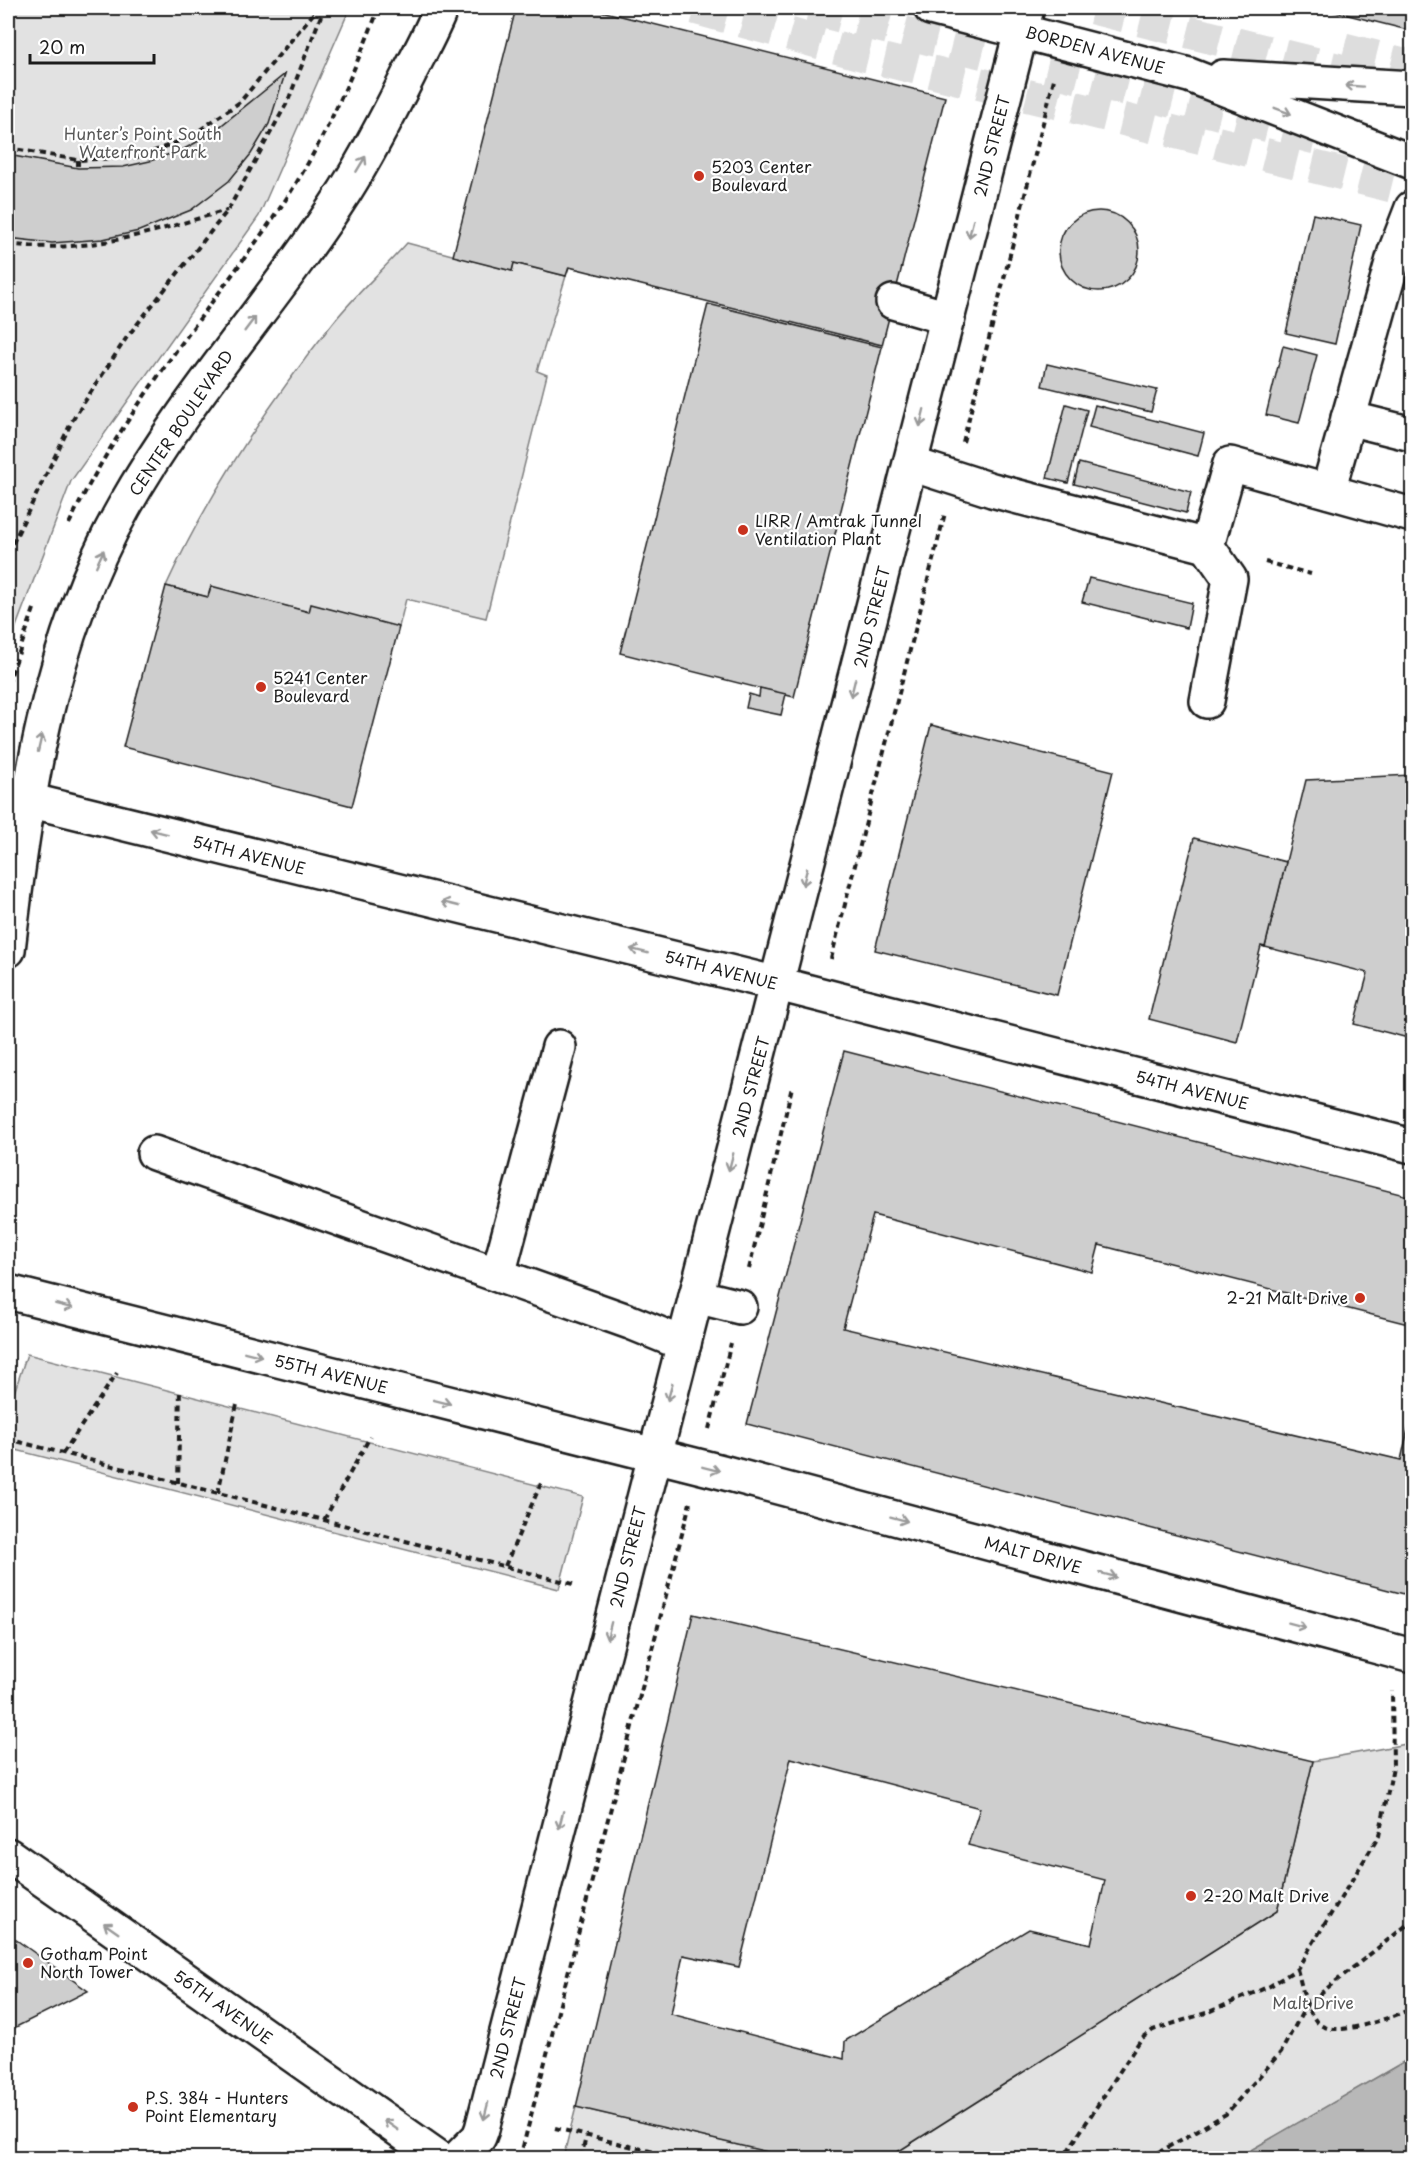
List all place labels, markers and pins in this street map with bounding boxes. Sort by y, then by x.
place label: 5203 Center Boulevard [711,154,812,196]
marker: 5203 Center Boulevard [692,169,706,183]
place label: LIRR / Amtrak Tunnel Ventilation Plant [755,508,922,550]
marker: LIRR / Amtrak Tunnel Ventilation Plant [736,523,750,537]
place label: 5241 Center Boulevard [273,665,368,707]
marker: 5241 Center Boulevard [254,680,268,694]
place label: 2-21 Malt Drive [1226,1285,1348,1309]
marker: 2-21 Malt Drive [1353,1291,1367,1305]
place label: 2-20 Malt Drive [1203,1883,1329,1907]
marker: 2-20 Malt Drive [1184,1889,1198,1903]
place label: Gotham Point North Tower [40,1941,148,1983]
marker: Gotham Point North Tower [21,1956,35,1970]
place label: P.S. 384 - Hunters Point Elementary [145,2085,288,2127]
marker: P.S. 384 - Hunters Point Elementary [126,2100,140,2114]

